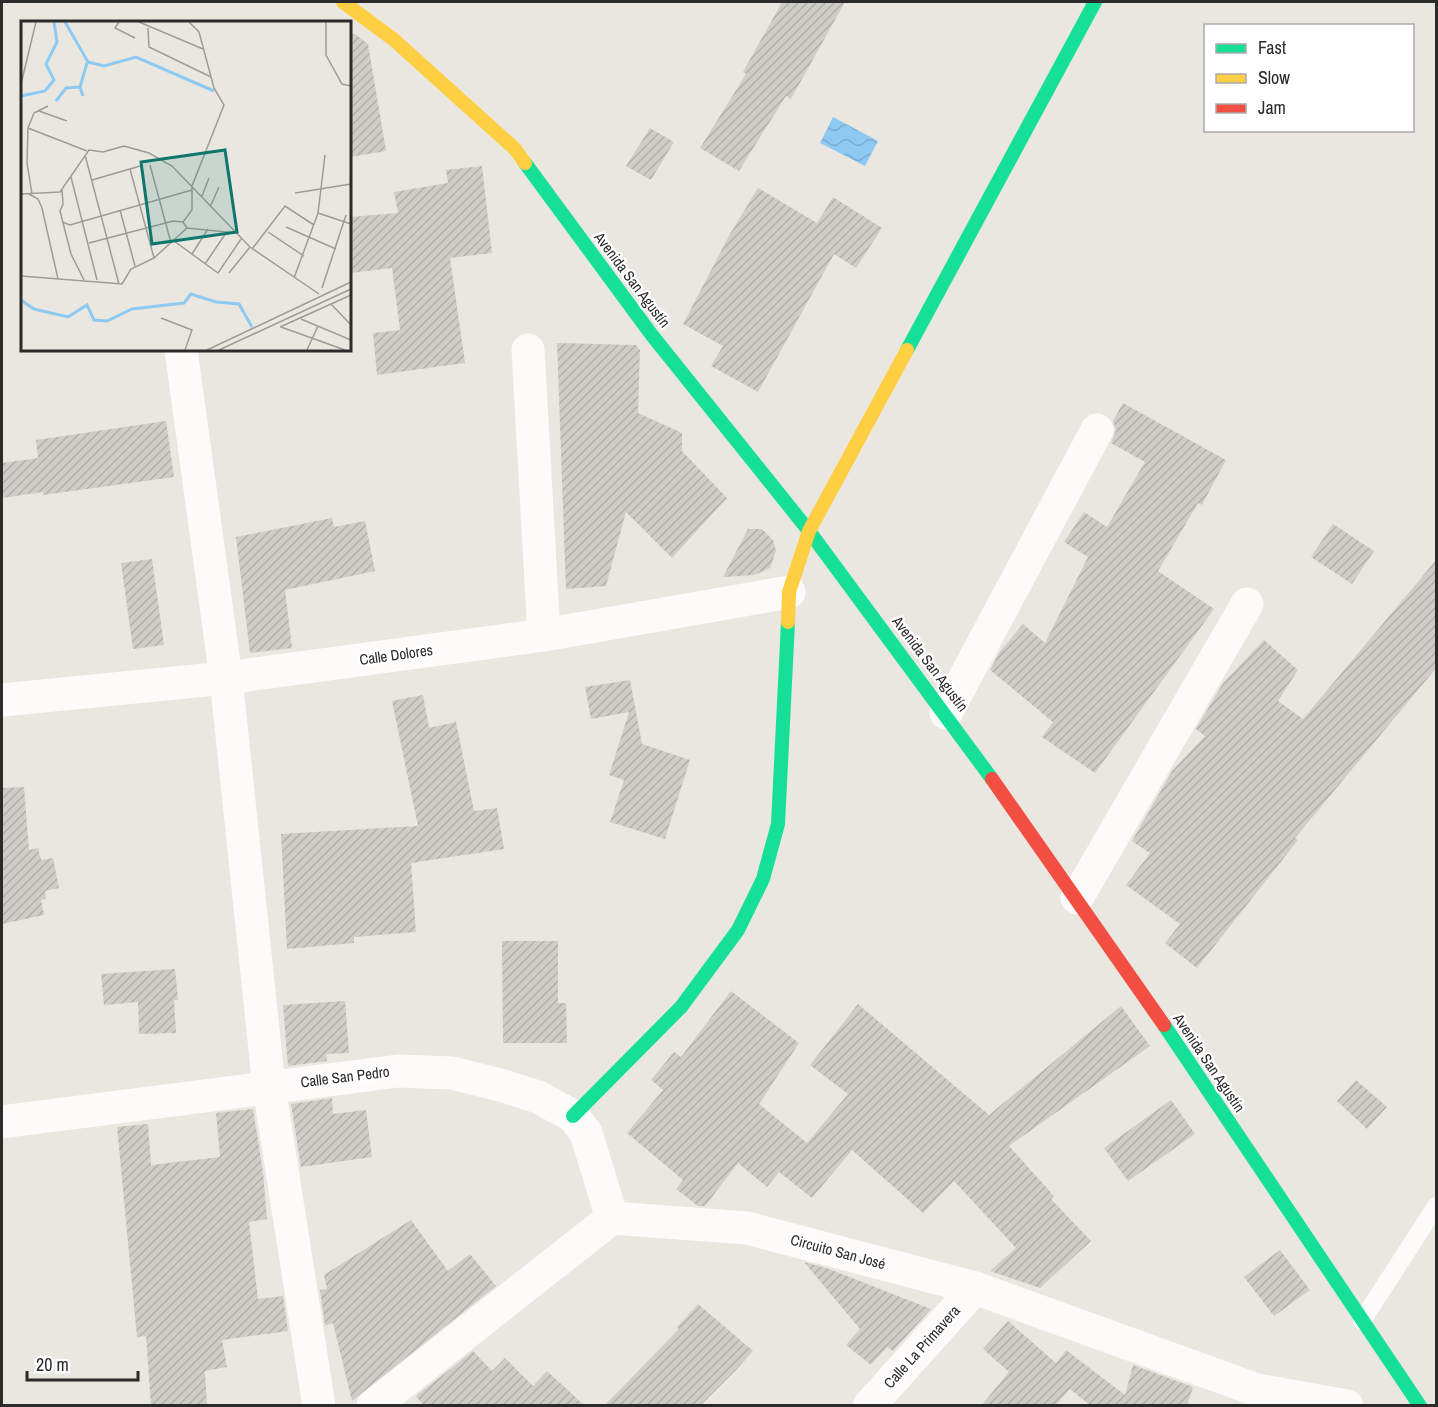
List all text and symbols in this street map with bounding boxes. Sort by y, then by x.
inset map [21,21,351,351]
legend [1204,24,1414,132]
text: Fast [1258,35,1286,60]
text: Slow [1258,65,1290,90]
text: Jam [1258,95,1286,120]
street label: Avenida San Agustín [589,227,675,332]
street label: Avenida San Agustín [887,611,973,716]
street label: Calle Dolores [358,639,434,670]
street label: Avenida San Agustín [1168,1008,1250,1116]
street label: Calle San Pedro [299,1061,391,1092]
street label: Circuito San José [788,1229,888,1274]
street label: Calle La Primavera [879,1300,965,1393]
scale bar [27,1344,138,1382]
text: 20 m [36,1352,69,1377]

